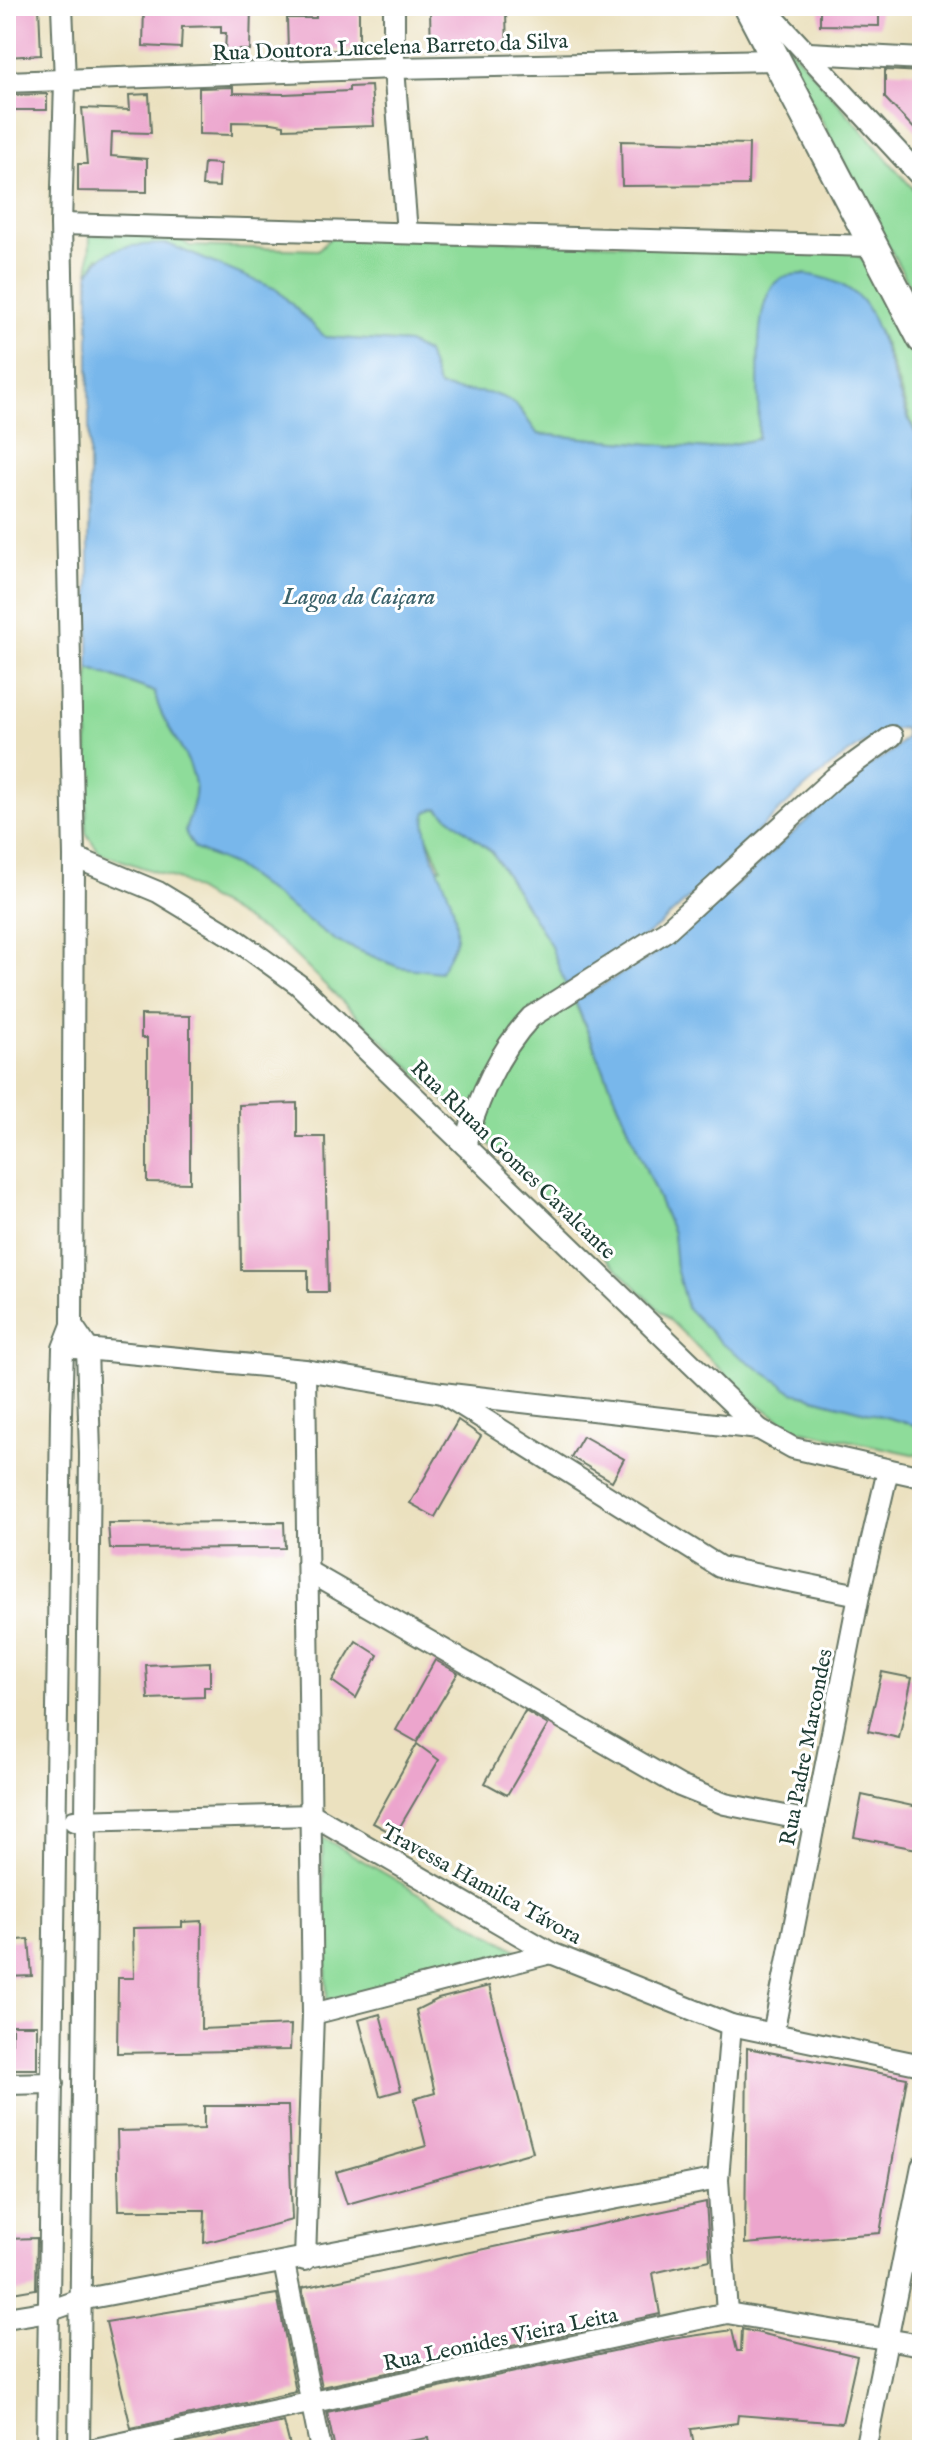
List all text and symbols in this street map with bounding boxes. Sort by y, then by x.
street label: Rua Doutora Lucelena Barreto da Silva [212,28,569,68]
water label: Lagoa da Caiçara [281,582,436,613]
street label: Rua Rhuan Gomes Cavalcante [404,1055,621,1266]
street label: Rua Padre Marcondes [774,1647,840,1848]
street label: Travessa Hamilca Távora [376,1818,587,1952]
street label: Rua Leonides Vieira Leita [380,2301,621,2379]

